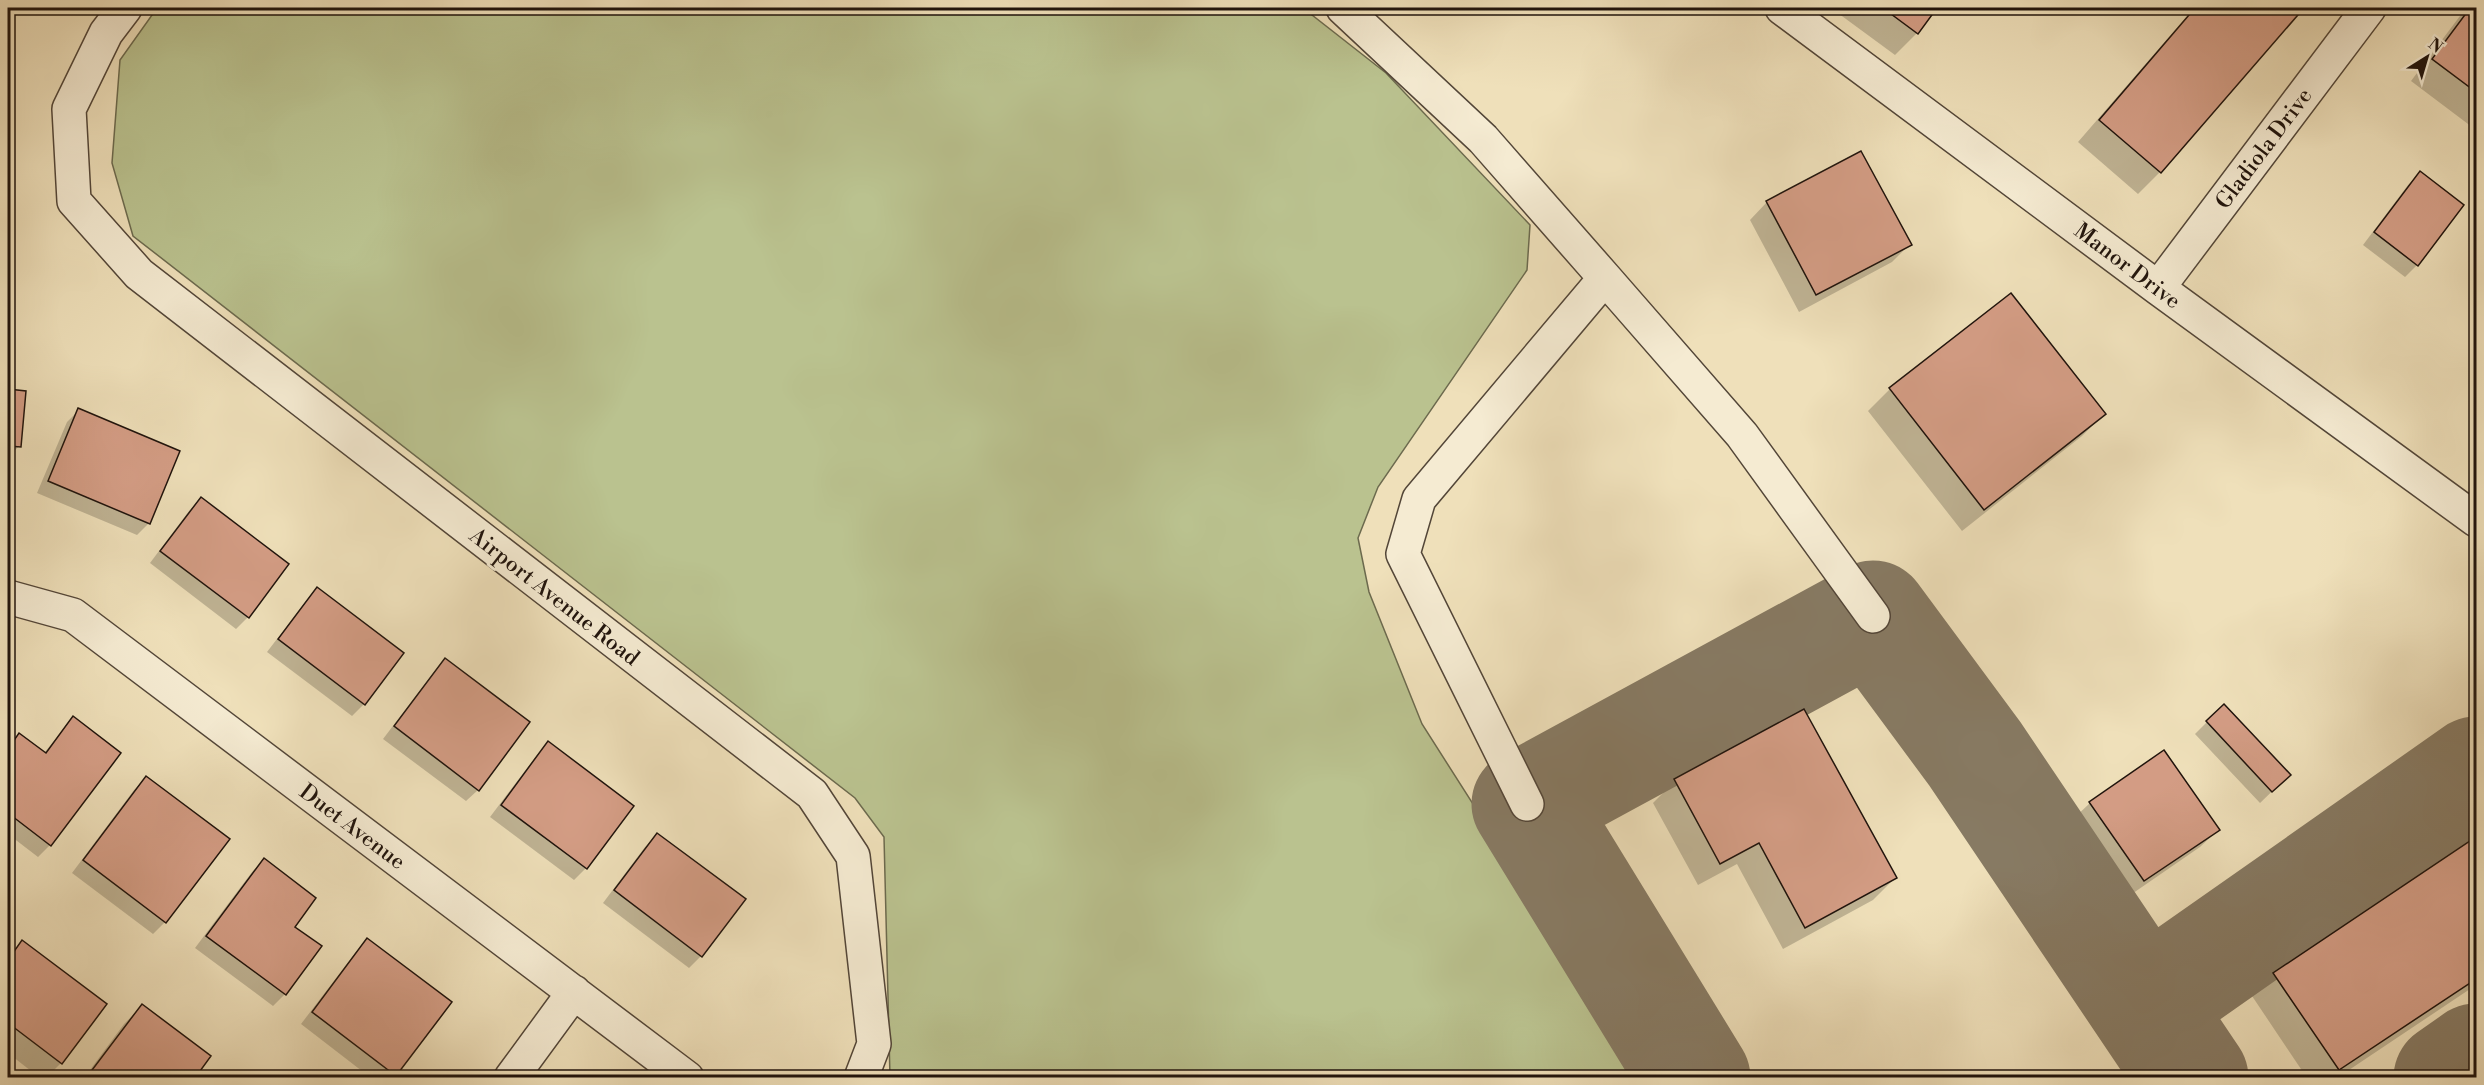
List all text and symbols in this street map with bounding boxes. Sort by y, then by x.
north arrow [2397,27,2457,87]
text: N [2424,34,2447,58]
street label: Gladiola Drive [2210,83,2318,215]
street label: Manor Drive [2069,217,2186,315]
street label: Airport Avenue Road [463,522,645,672]
street label: Duet Avenue [294,779,410,876]

